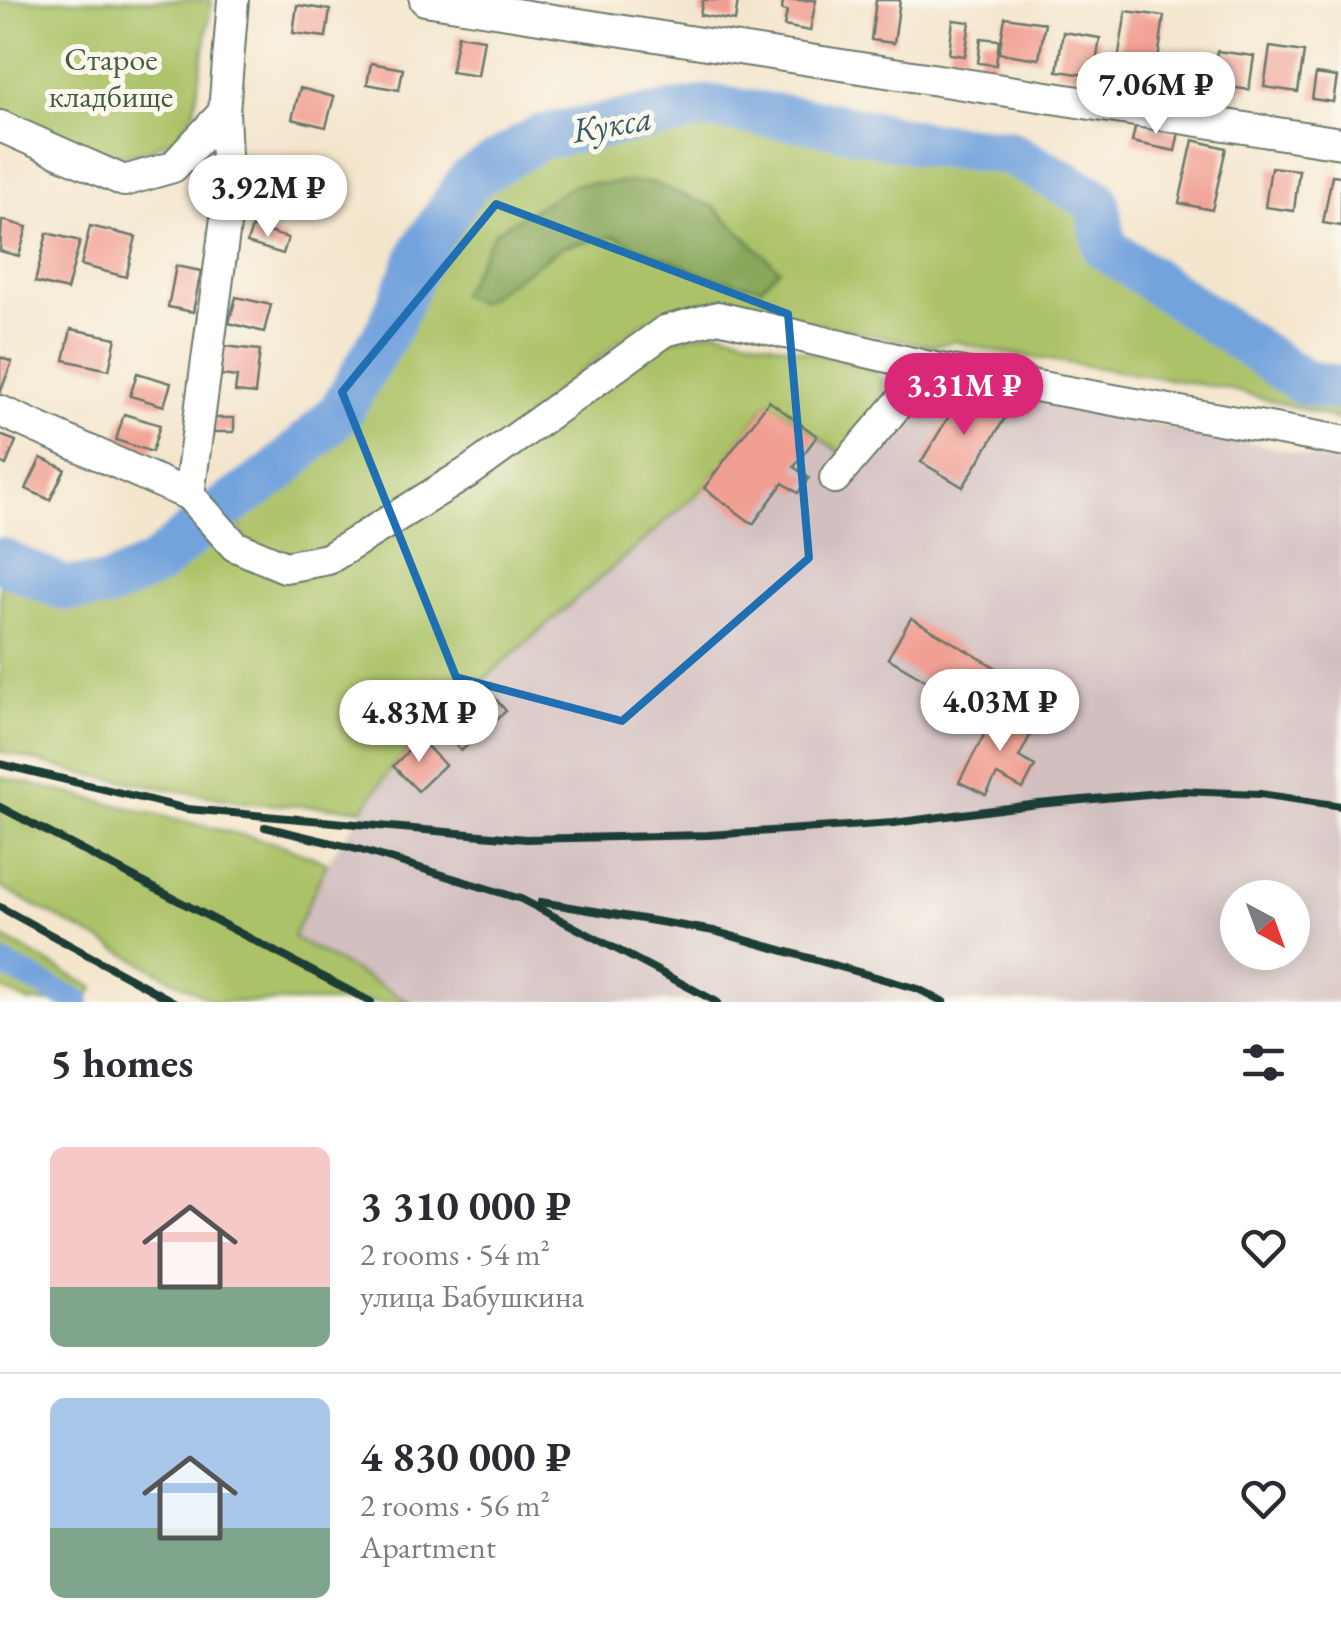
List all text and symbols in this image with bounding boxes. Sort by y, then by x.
park label: Старое кладбище [49,38,173,117]
pin: 7.06M ₽ [1064,52,1248,137]
text: 7.06M ₽ [1098,63,1214,105]
water label: Кукса [567,94,656,154]
pin: 3.92M ₽ [176,155,360,240]
text: 3.92M ₽ [210,166,326,208]
pin: 3.31M ₽ [872,353,1056,438]
text: 3.31M ₽ [906,364,1022,406]
pin: 4.03M ₽ [908,669,1092,754]
pin: 4.83M ₽ [327,680,511,765]
text: 4.03M ₽ [942,680,1058,722]
text: 4.83M ₽ [361,691,477,733]
north arrow [1220,880,1310,970]
map controls [1220,880,1310,970]
text: 5 homes [50,1035,193,1090]
icon: filters [1236,1035,1291,1090]
text: 3 310 000 ₽ [360,1178,571,1233]
icon: home [130,1187,250,1307]
icon: heart [1236,1220,1291,1275]
text: 2 rooms · 54 m² [360,1233,550,1275]
text: улица Бабушкина [360,1275,584,1317]
text: 4 830 000 ₽ [360,1429,571,1484]
icon: home [130,1438,250,1558]
icon: heart [1236,1471,1291,1526]
text: 2 rooms · 56 m² [360,1484,550,1526]
text: Apartment [360,1526,496,1568]

